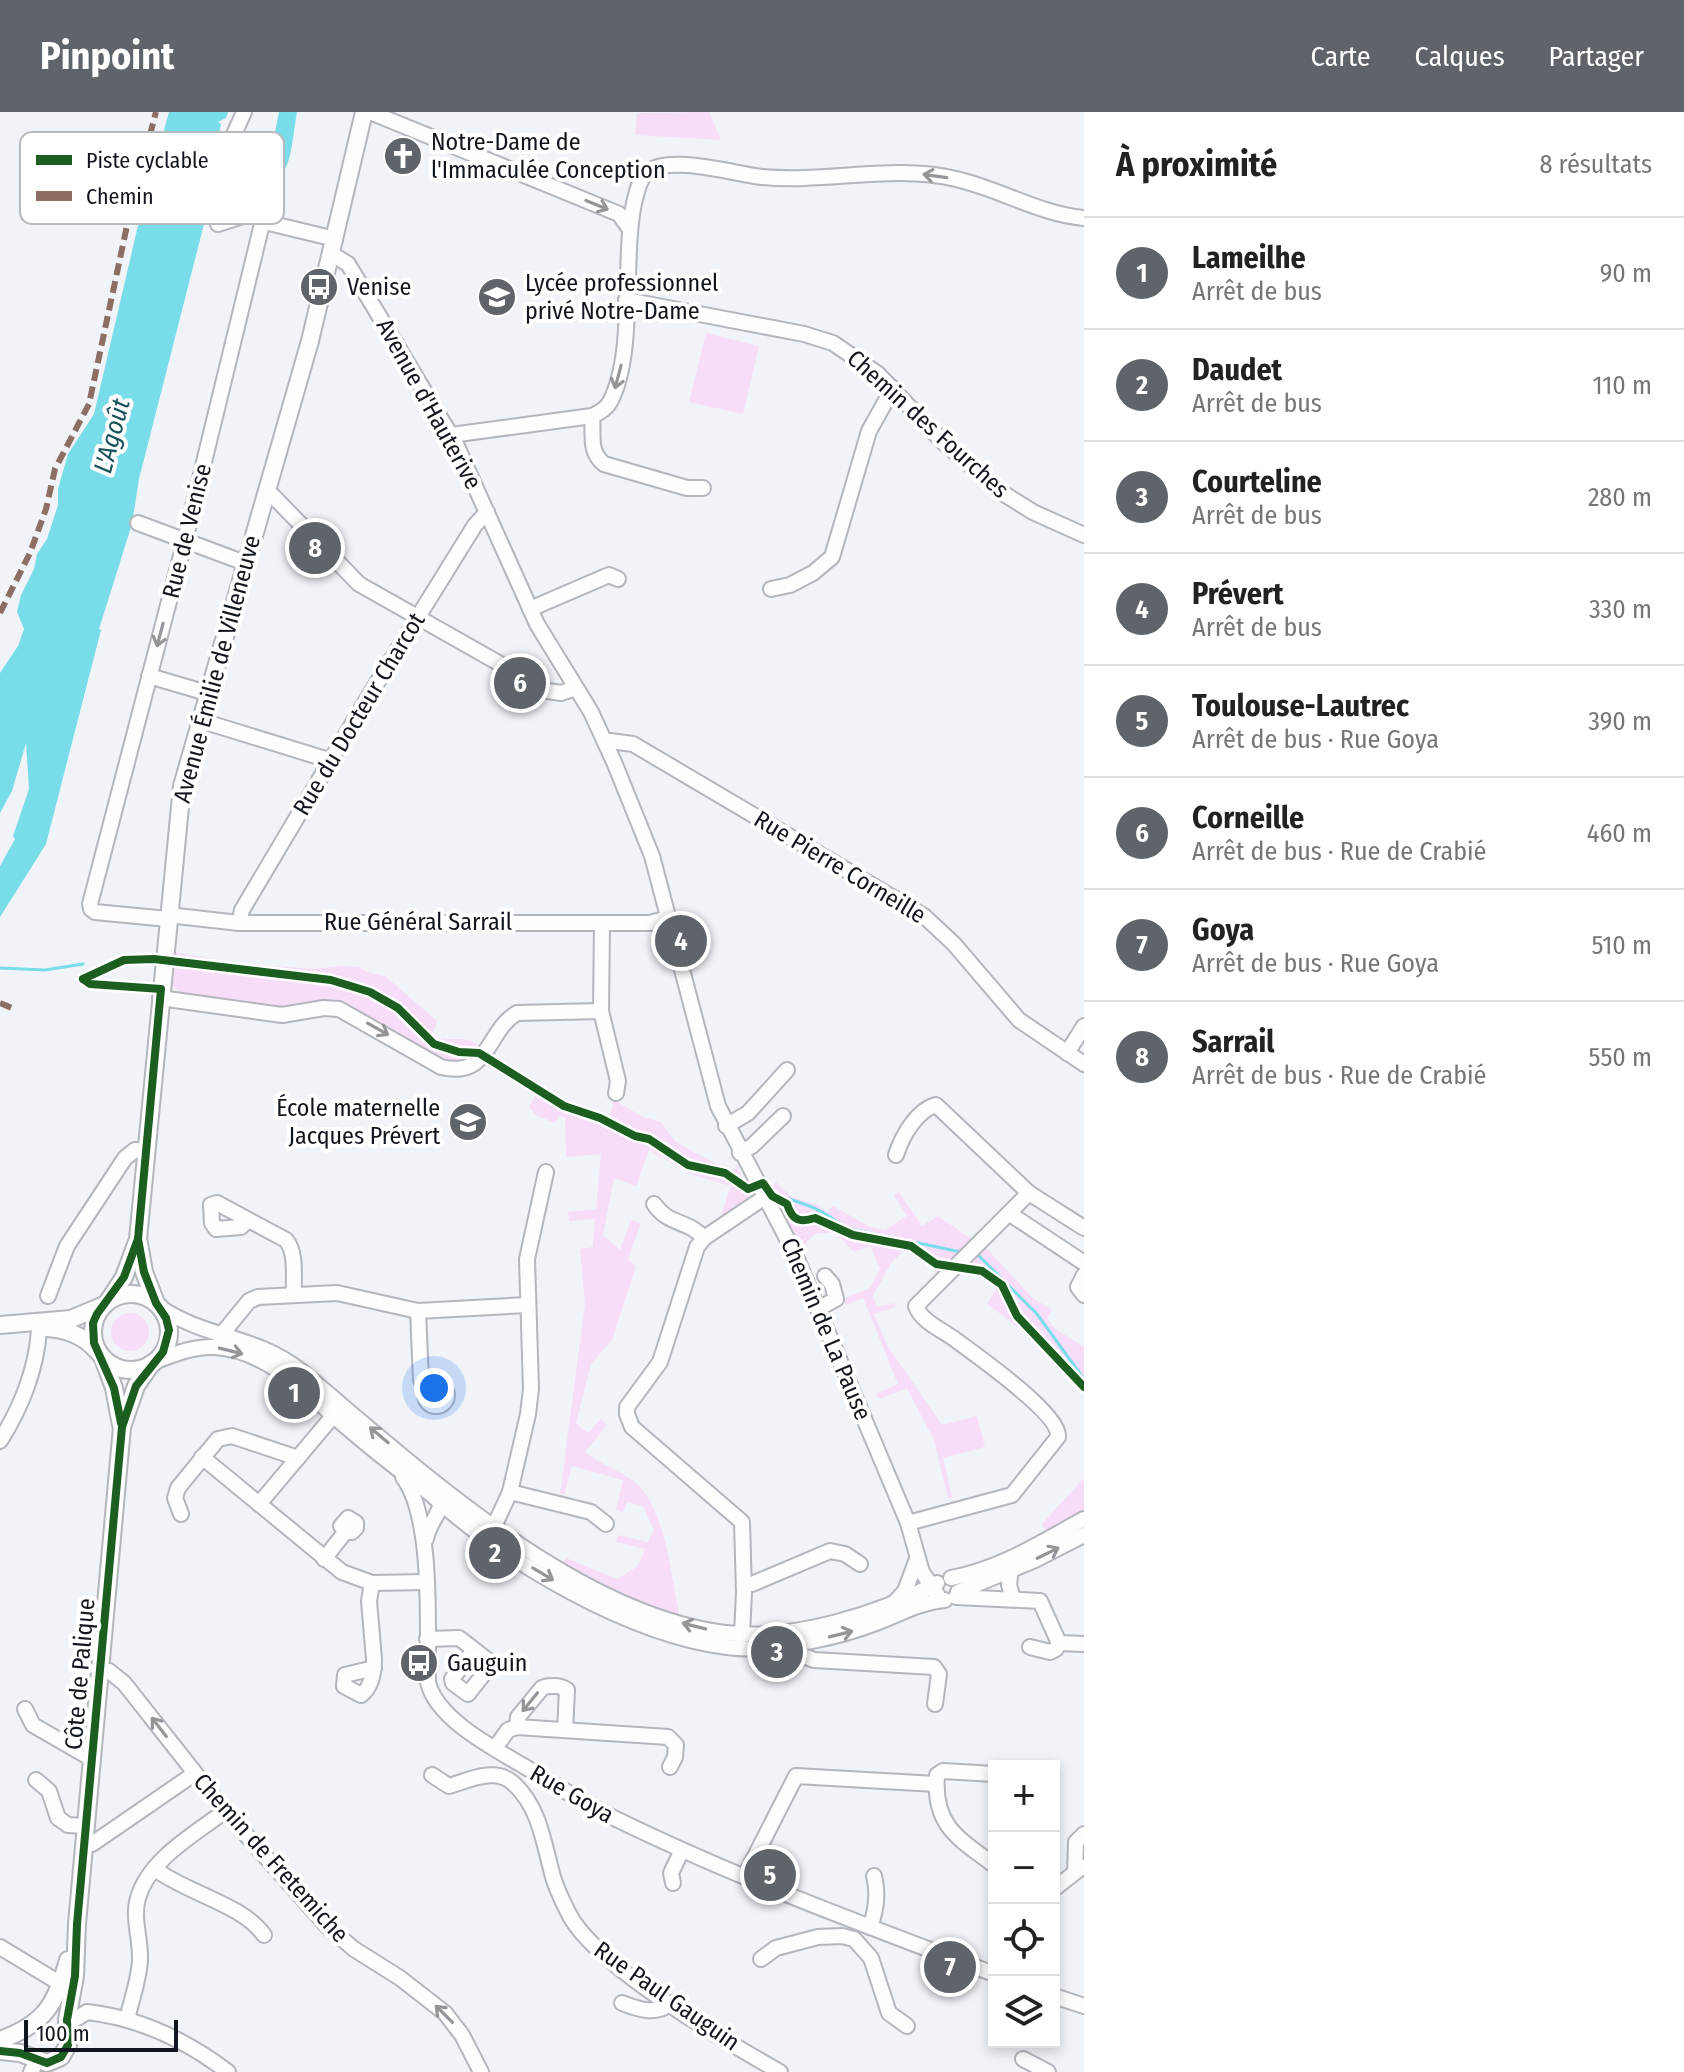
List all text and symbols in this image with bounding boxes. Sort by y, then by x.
text: Pinpoint [40,33,174,79]
text: Carte [1311,40,1371,73]
text: Calques [1415,40,1505,73]
text: Partager [1549,40,1644,73]
place label: Notre-Dame de l'Immaculée Conception [431,128,666,184]
legend [20,132,284,224]
church icon: Notre-Dame de l'Immaculée Conception [382,135,424,177]
text: À proximité [1116,144,1277,185]
text: Piste cyclable [86,147,209,174]
text: 8 résultats [1539,149,1652,180]
one-way arrow [923,168,949,183]
text: Chemin [86,183,153,210]
one-way arrow [584,199,609,214]
text: Lameilhe [1192,240,1306,276]
text: 1 [1137,258,1148,289]
text: 90 m [1600,258,1652,289]
bus stop icon: Venise [298,266,340,308]
place label: Lycée professionnel privé Notre-Dame [525,269,718,325]
place label: Venise [347,273,411,301]
school or university icon: Lycée professionnel privé Notre-Dame [476,276,518,318]
text: Arrêt de bus [1192,276,1322,307]
street label: Avenue d'Hauterive [371,314,487,494]
street label: Chemin des Fourches [842,344,1014,504]
text: Daudet [1192,352,1282,388]
one-way arrow [609,363,624,389]
text: 2 [1136,370,1148,401]
text: 110 m [1592,370,1652,401]
text: Arrêt de bus [1192,388,1322,419]
water label: L'Agoût [87,395,137,477]
street label: Rue de Venise [157,461,217,601]
text: Courteline [1192,464,1322,500]
text: 3 [1136,482,1148,513]
text: 280 m [1588,482,1652,513]
text: Arrêt de bus [1192,500,1322,531]
pin: 8 [289,518,341,578]
street label: Avenue Émilie de Villeneuve [167,532,266,806]
text: Prévert [1192,576,1283,612]
text: 4 [1135,594,1149,625]
text: 330 m [1589,594,1652,625]
street label: Rue du Docteur Charcot [287,608,431,820]
text: Arrêt de bus [1192,612,1322,643]
one-way arrow [151,621,166,647]
pin: 6 [494,653,546,713]
text: Toulouse-Lautrec [1192,688,1409,724]
text: 5 [1136,706,1148,737]
text: 390 m [1588,706,1652,737]
text: Arrêt de bus · Rue Goya [1192,724,1439,755]
text: Corneille [1192,800,1304,836]
street label: Rue Pierre Corneille [749,805,931,929]
text: 6 [1135,818,1149,849]
text: 460 m [1587,818,1652,849]
text: Arrêt de bus · Rue de Crabié [1192,836,1486,867]
street label: Rue Général Sarrail [324,908,512,936]
pin: 4 [655,911,707,971]
text: Goya [1192,912,1254,948]
text: 7 [1136,930,1148,961]
text: 510 m [1592,930,1652,961]
text: Arrêt de bus · Rue Goya [1192,948,1439,979]
one-way arrow [366,1022,389,1038]
text: Sarrail [1192,1024,1274,1060]
text: 8 [1135,1042,1149,1073]
text: 550 m [1589,1042,1652,1073]
text: Arrêt de bus · Rue de Crabié [1192,1060,1486,1091]
place label: École maternelle Jacques Prévert [276,1093,440,1150]
school or university icon: École maternelle Jacques Prévert [447,1101,489,1143]
street label: Chemin de La Pause [775,1234,877,1424]
one-way arrow [218,1344,243,1359]
pin: 1 [268,1363,320,1423]
your location [414,1368,454,1408]
one-way arrow [369,1426,389,1444]
pin: 2 [469,1523,521,1583]
one-way arrow [1036,1545,1060,1560]
one-way arrow [531,1566,554,1582]
street label: Côte de Palique [59,1597,101,1751]
one-way arrow [681,1618,707,1633]
pin: 3 [751,1622,803,1682]
one-way arrow [828,1625,854,1640]
bus stop icon: Gauguin [398,1642,440,1684]
place label: Gauguin [447,1649,527,1677]
one-way arrow [521,1691,539,1712]
one-way arrow [150,1717,168,1738]
street label: Rue Goya [525,1759,619,1829]
map controls [988,1760,1060,2048]
button: + [988,1760,1060,1832]
street label: Chemin de Fretemiche [188,1768,354,1948]
button: − [988,1832,1060,1904]
pin: 5 [744,1845,796,1905]
button: locate [988,1904,1060,1976]
street label: Rue Paul Gauguin [589,1935,745,2057]
pin: 7 [924,1937,976,1997]
button: layers [988,1976,1060,2048]
one-way arrow [434,2004,454,2023]
scale bar [24,2016,178,2052]
text: 100 m [36,2020,90,2047]

